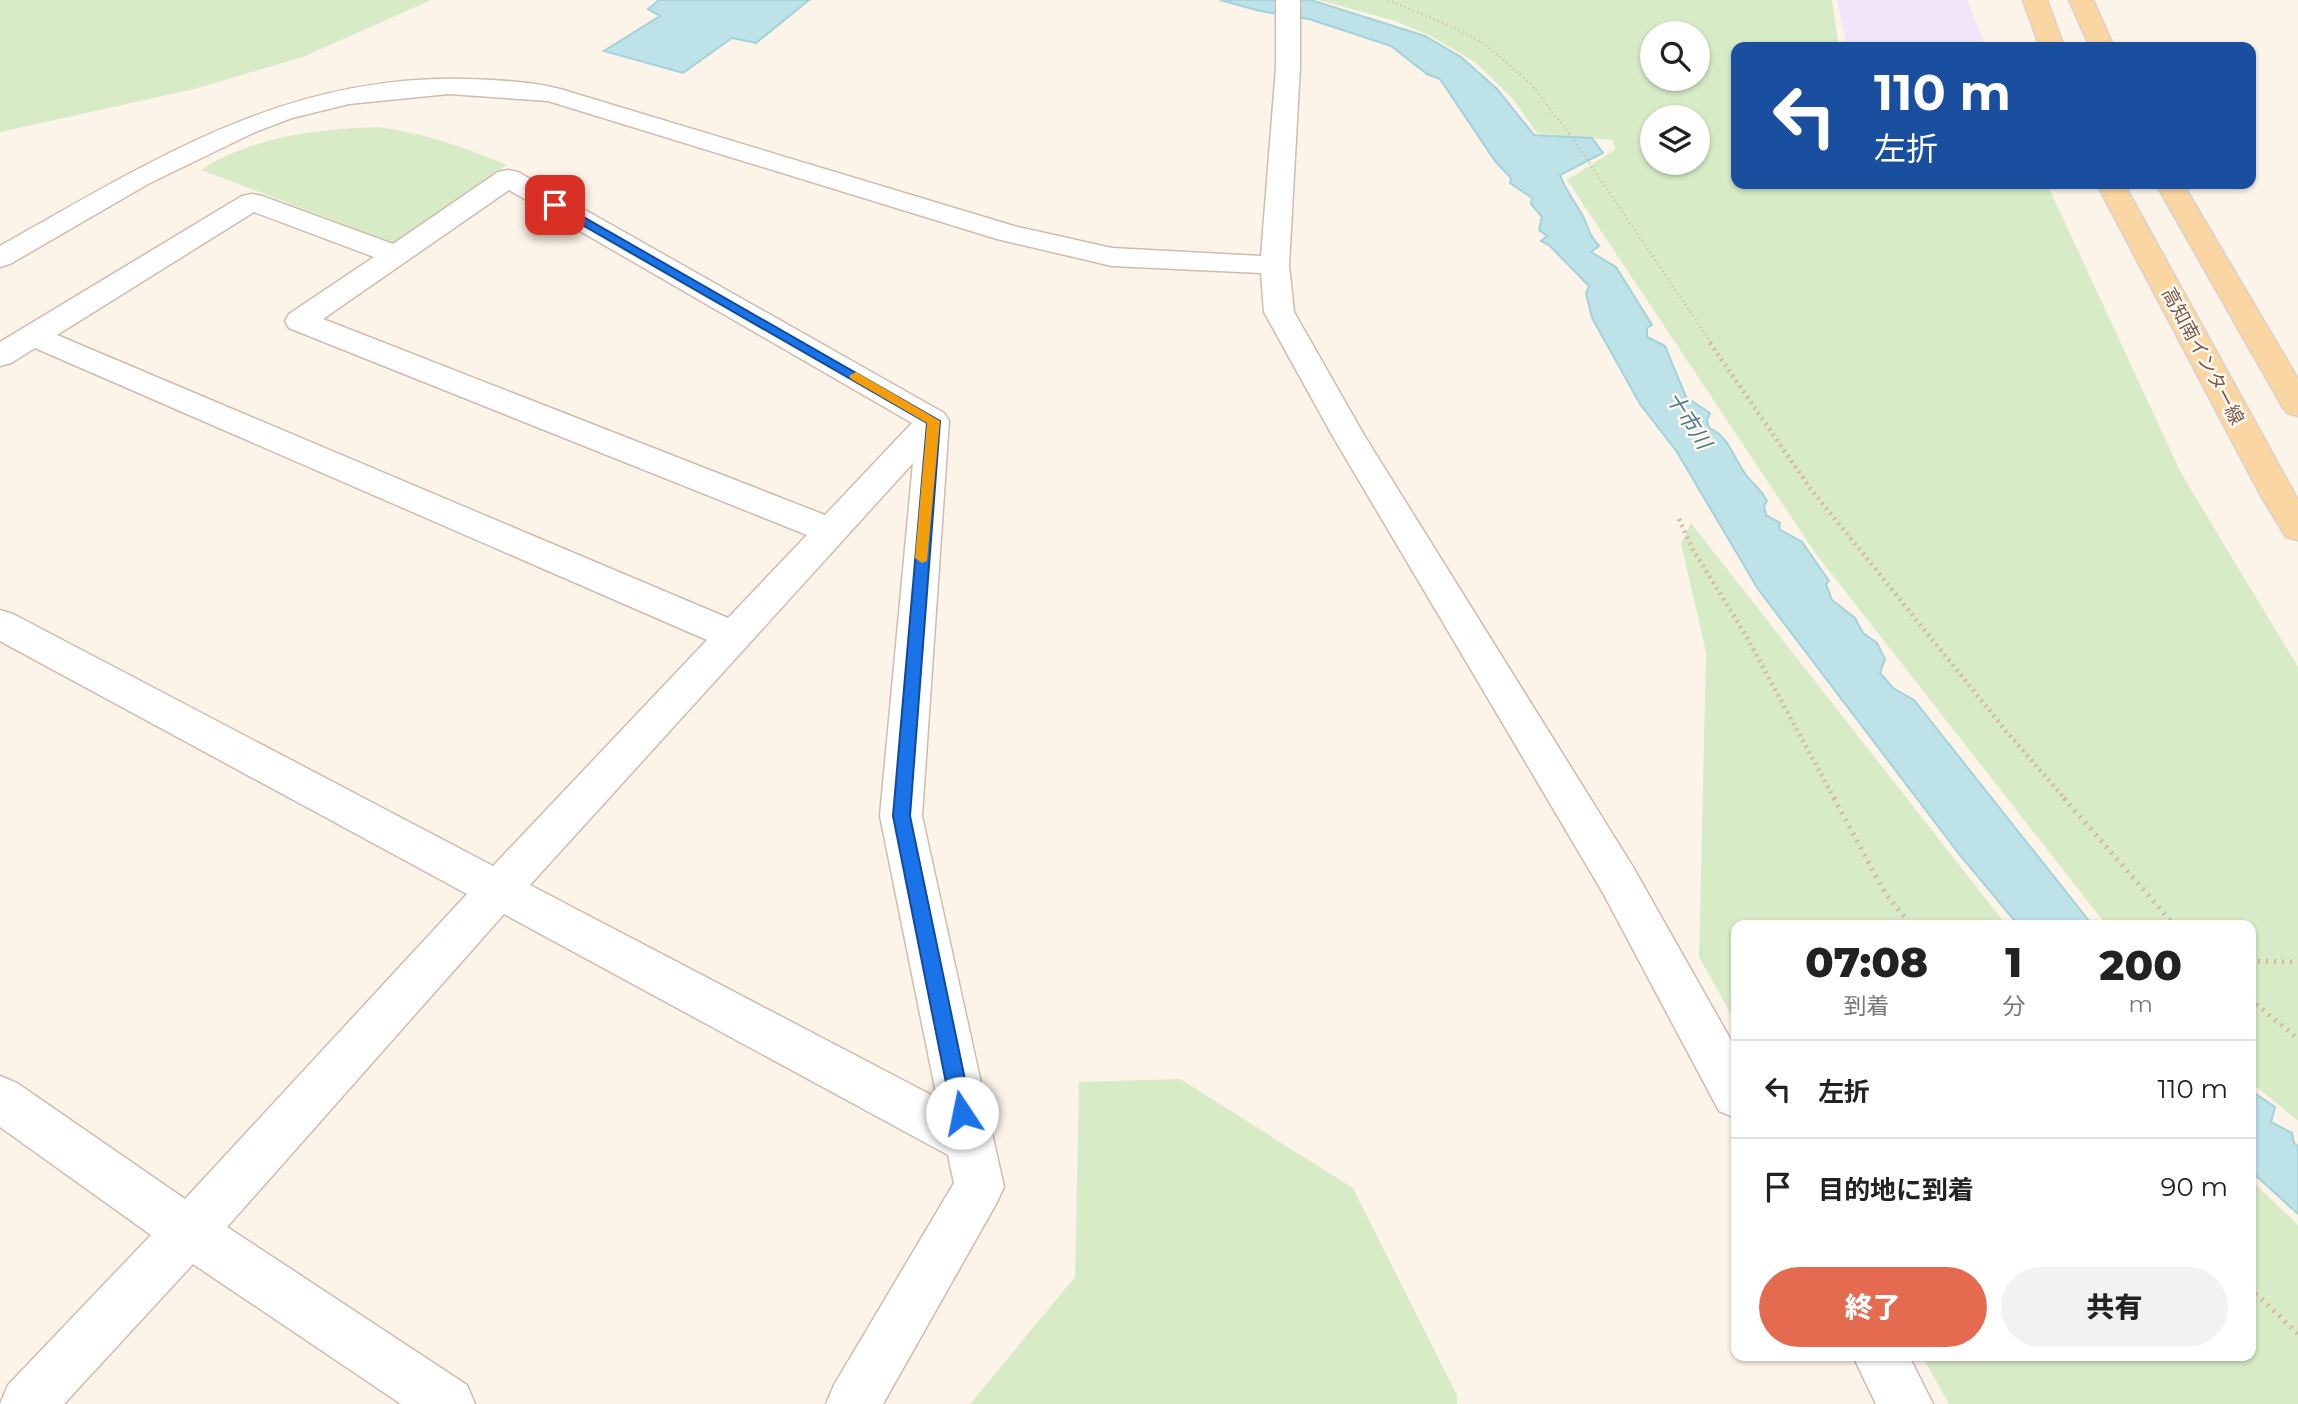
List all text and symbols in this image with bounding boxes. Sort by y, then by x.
map controls [1640,21,1710,175]
button: search [1640,21,1710,91]
text: 110 m [1874,63,2011,122]
icon: left [1759,70,1850,161]
button: layers [1640,105,1710,175]
text: 左折 [1874,129,1938,168]
pin [525,175,585,235]
icon: arrive [536,186,574,224]
street label: 高知南インター線 [2157,283,2249,429]
water label: 十市川 [1661,387,1718,455]
text: 07:08 [1805,936,1928,988]
text: 1 [2005,936,2022,988]
text: 200 [2099,939,2182,991]
text: m [2128,990,2153,1018]
text: 到着 [1844,992,1890,1020]
text: 分 [2002,992,2025,1020]
icon: left [1759,1070,1797,1108]
text: 110 m [2158,1073,2228,1105]
position arrow [925,1076,999,1150]
text: 左折 [1818,1076,1870,1108]
icon: arrive [1759,1168,1797,1206]
text: 90 m [2161,1171,2228,1203]
text: 目的地に到着 [1818,1174,1974,1206]
button: 終了 [1759,1267,1987,1347]
button: 共有 [2001,1267,2228,1347]

